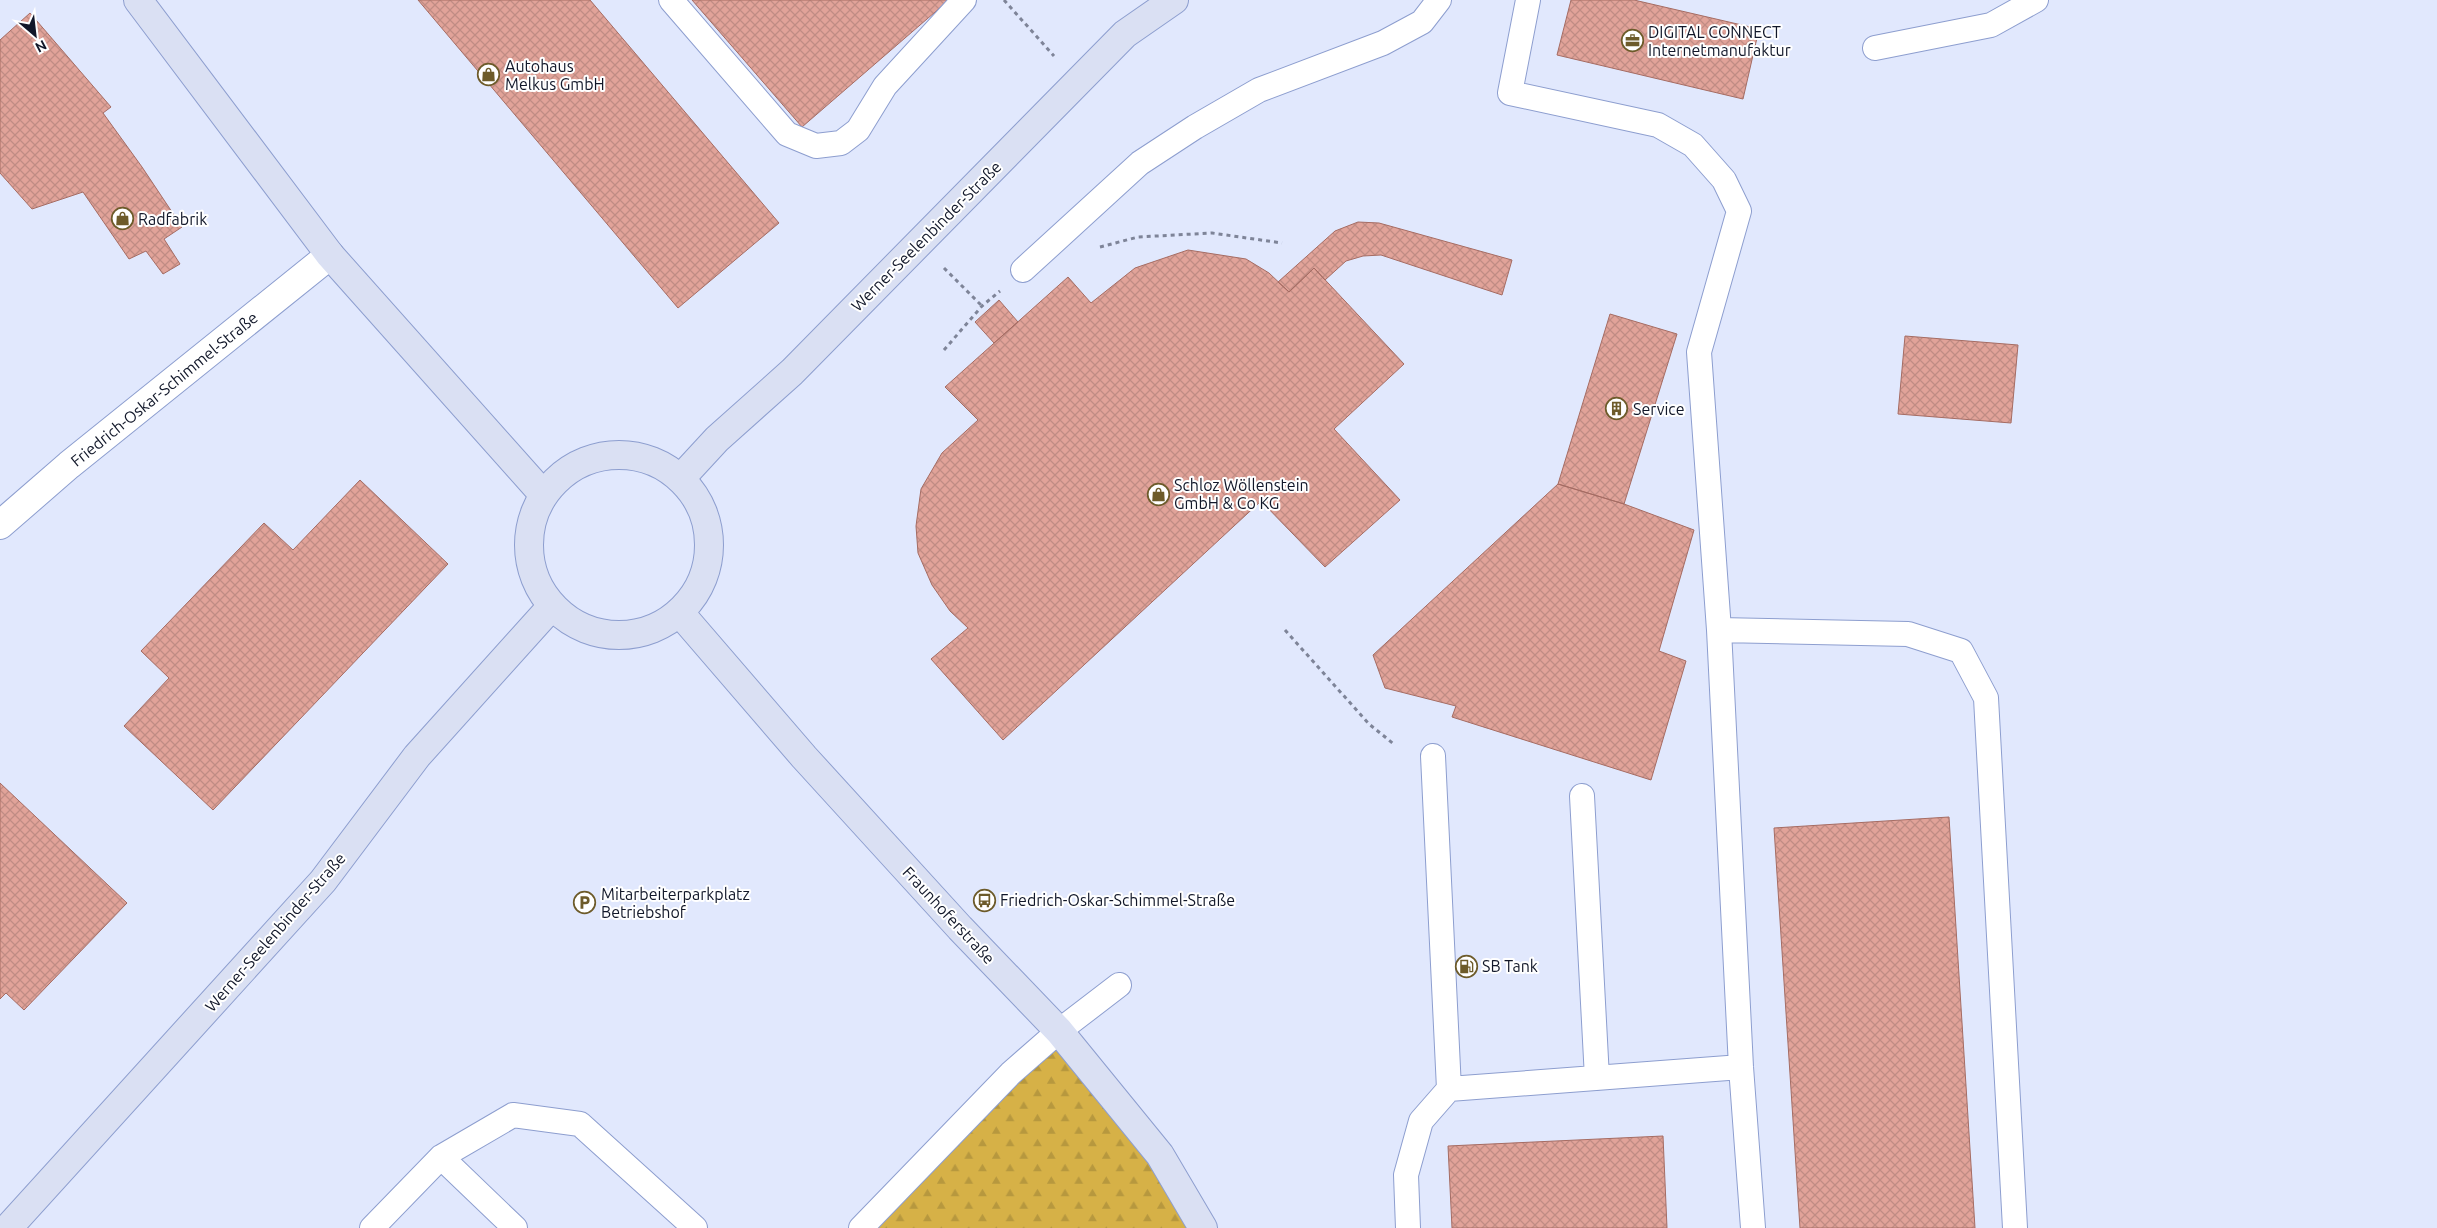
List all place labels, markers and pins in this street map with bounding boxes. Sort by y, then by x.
place label: DIGITAL CONNECT Internetmanufaktur [1648,23,1791,59]
office icon: DIGITAL CONNECT Internetmanufaktur [1620,29,1644,53]
place label: Autohaus Melkus GmbH [505,57,605,93]
shop icon: Autohaus Melkus GmbH [477,63,501,87]
shop icon: Radfabrik [110,207,134,231]
place label: Radfabrik [138,210,207,228]
building icon: Service [1605,397,1629,421]
place label: Service [1633,400,1685,418]
place label: Schloz Wöllenstein GmbH & Co KG [1174,476,1309,512]
shop icon: Schloz Wöllenstein GmbH & Co KG [1146,482,1170,506]
place label: Mitarbeiterparkplatz Betriebshof [601,885,750,921]
bus stop icon: Friedrich-Oskar-Schimmel-Straße [972,888,996,912]
parking icon: Mitarbeiterparkplatz Betriebshof [573,891,597,915]
place label: Friedrich-Oskar-Schimmel-Straße [1000,891,1235,909]
fuel station icon: SB Tank [1454,954,1478,978]
place label: SB Tank [1482,957,1538,975]

